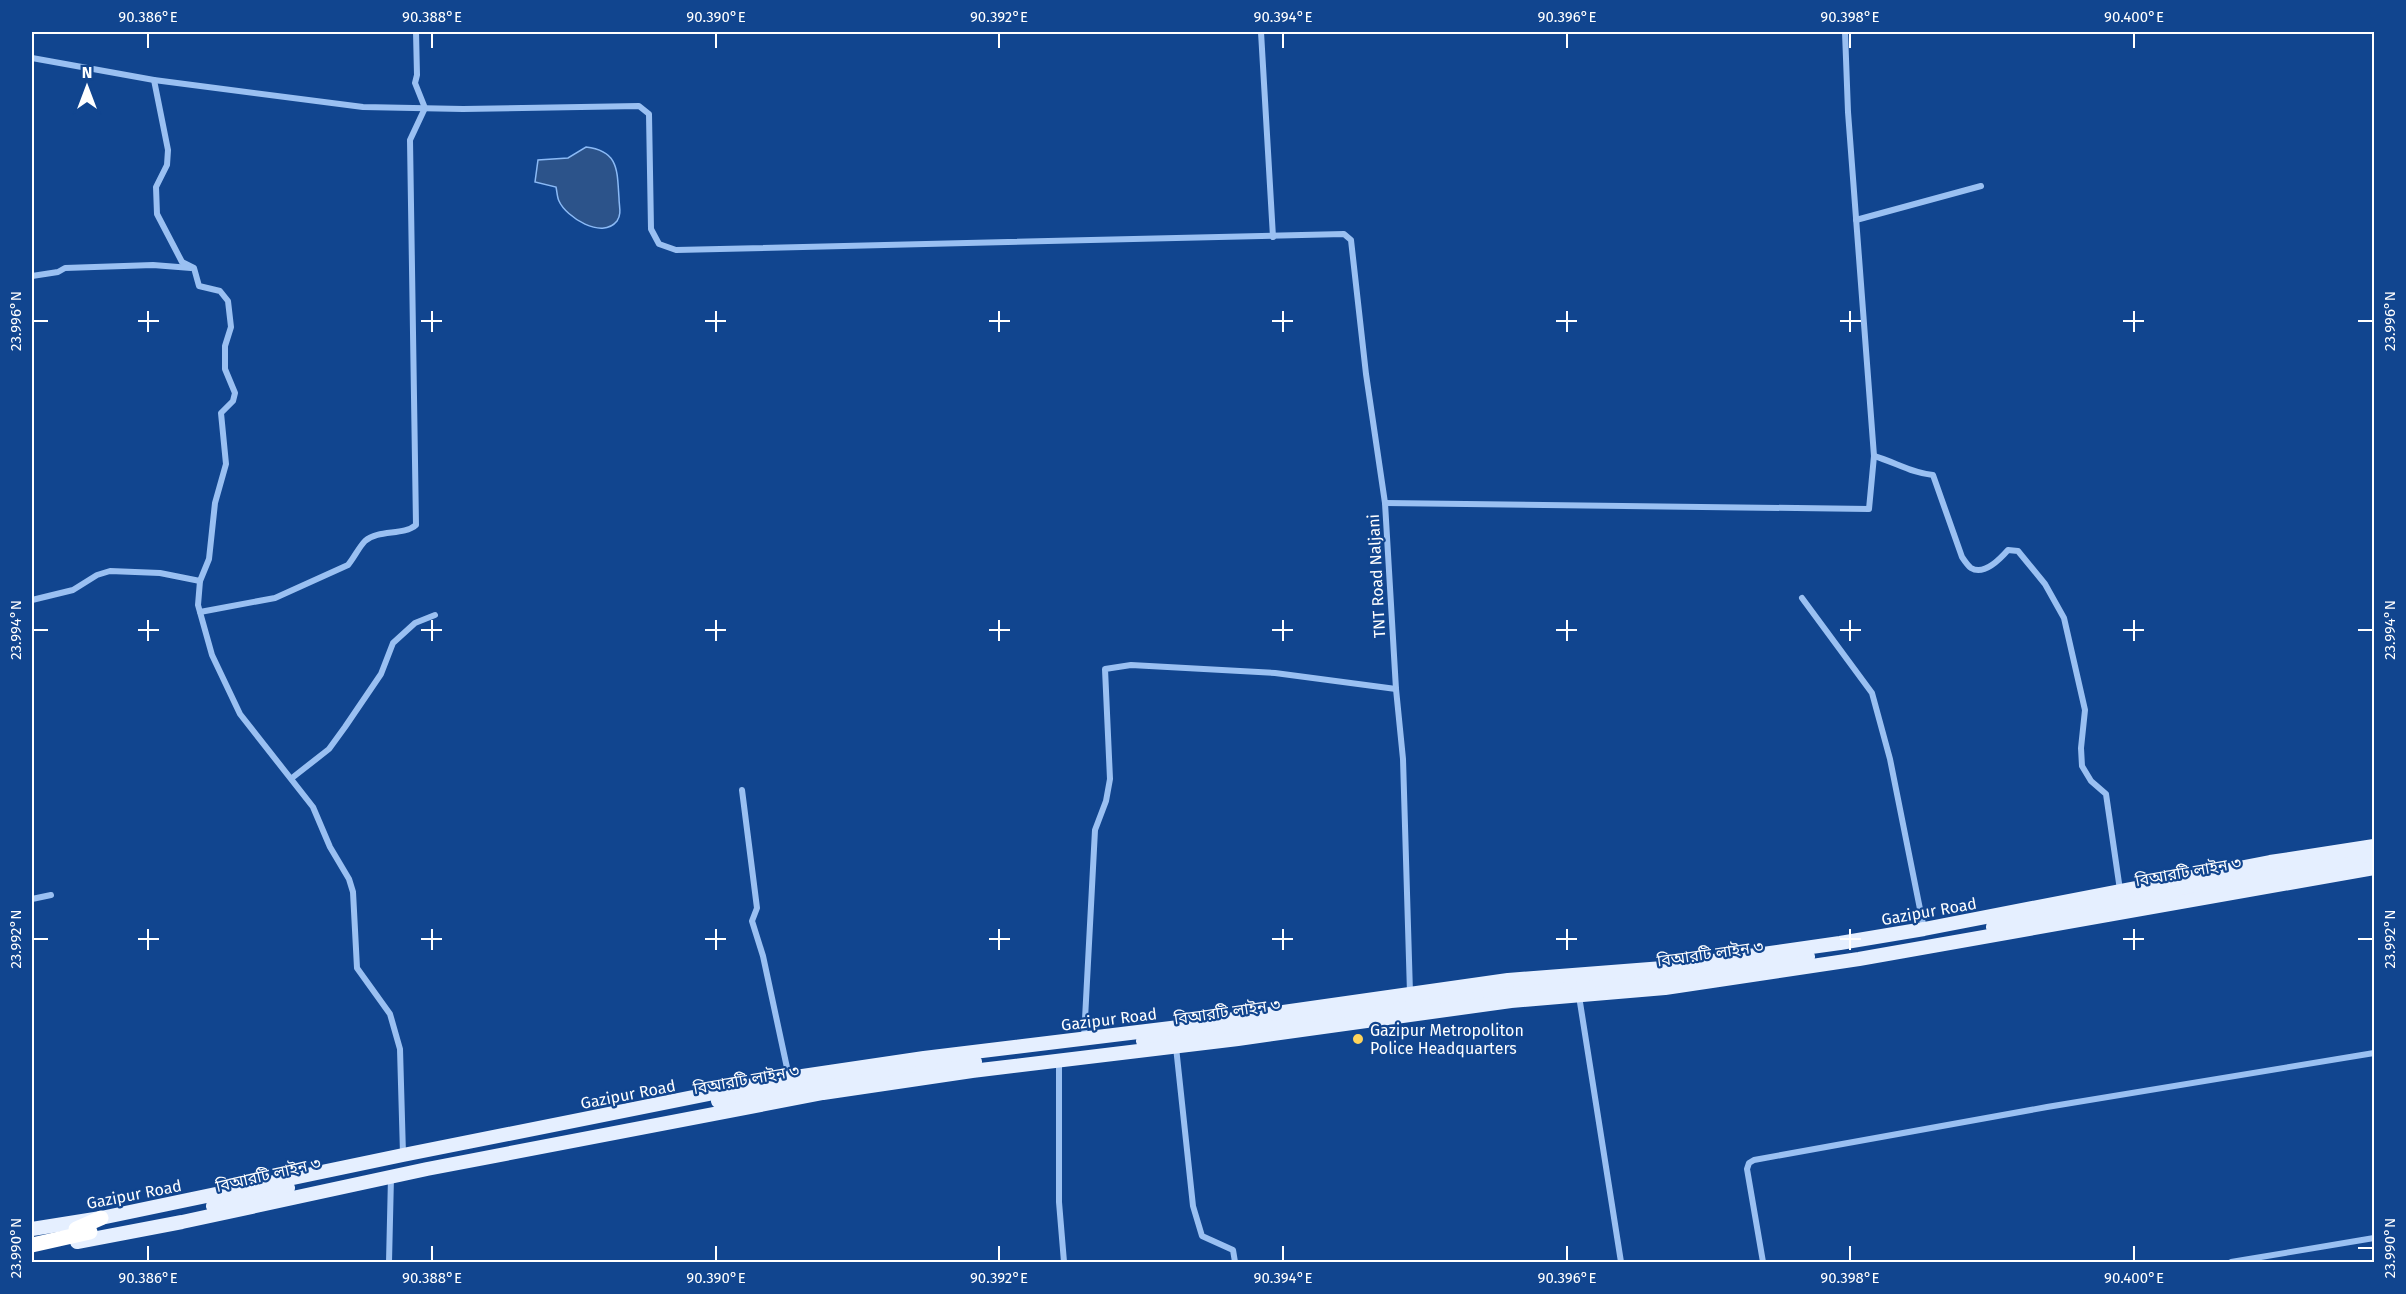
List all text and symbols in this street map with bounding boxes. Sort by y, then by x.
text: 90.386°E [118,8,178,26]
text: 90.388°E [402,8,462,26]
text: 90.390°E [686,8,746,26]
text: 90.392°E [970,8,1028,26]
text: 90.394°E [1254,8,1312,26]
text: 90.396°E [1538,8,1596,26]
text: 90.398°E [1820,8,1880,26]
text: 90.400°E [2104,8,2164,26]
north arrow [57,57,117,117]
text: N [82,63,92,82]
text: 23.996°N [7,291,25,351]
text: 23.996°N [2381,291,2399,351]
street label: TNT Road Naljani [1364,514,1389,638]
text: 23.994°N [7,600,25,660]
text: 23.994°N [2381,600,2399,660]
street label: বিআরটি লাইন ৩ [2133,853,2243,890]
street label: Gazipur Road [1880,894,1978,929]
text: 23.992°N [7,910,25,969]
text: 23.992°N [2381,910,2399,969]
street label: বিআরটি লাইন ৩ [1655,937,1765,970]
street label: বিআরটি লাইন ৩ [1172,995,1282,1028]
street label: Gazipur Road [1060,1004,1158,1035]
place label: Gazipur Metropoliton Police Headquarters [1370,1021,1524,1058]
marker: Gazipur Metropoliton Police Headquarters [1351,1032,1365,1046]
street label: বিআরটি লাইন ৩ [691,1061,801,1098]
street label: Gazipur Road [579,1076,677,1113]
street label: বিআরটি লাইন ৩ [213,1153,323,1196]
street label: Gazipur Road [85,1176,183,1213]
text: 23.990°N [7,1218,25,1278]
text: 23.990°N [2381,1218,2399,1278]
text: 90.386°E [118,1269,178,1287]
text: 90.388°E [402,1269,462,1287]
text: 90.390°E [686,1269,746,1287]
text: 90.392°E [970,1269,1028,1287]
text: 90.394°E [1254,1269,1312,1287]
text: 90.396°E [1538,1269,1596,1287]
text: 90.398°E [1820,1269,1880,1287]
text: 90.400°E [2104,1269,2164,1287]

